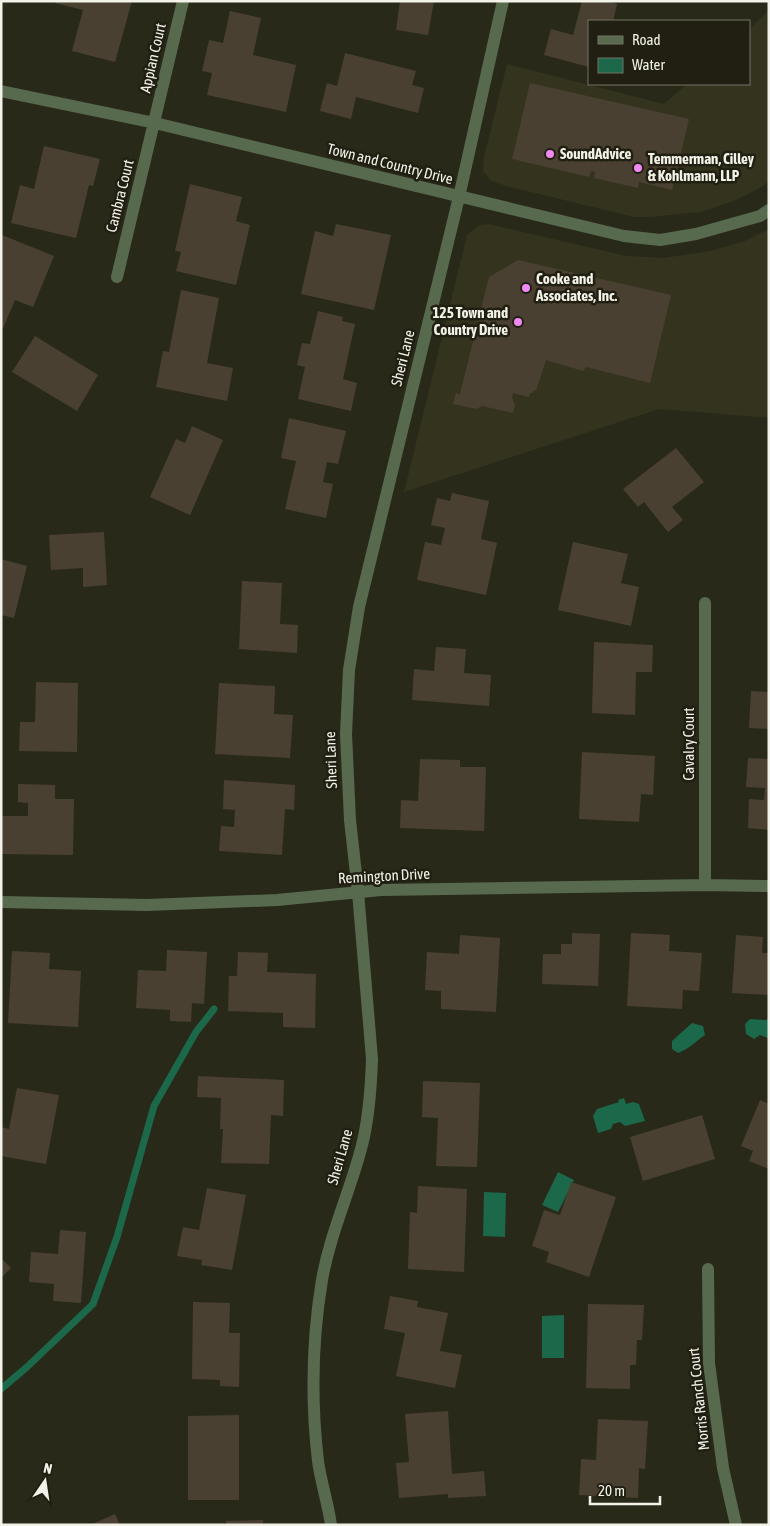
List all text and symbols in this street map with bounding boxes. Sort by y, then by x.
legend [588,20,750,85]
street label: Appian Court [136,21,169,94]
text: Road [632,31,661,48]
text: Water [632,56,665,73]
street label: Town and Country Drive [326,140,455,187]
place label: SoundAdvice [560,145,632,162]
marker: SoundAdvice [544,148,556,160]
place label: Temmerman, Cilley & Kohlmann, LLP [648,150,755,184]
street label: Cambra Court [102,158,137,234]
marker: Temmerman, Cilley & Kohlmann, LLP [632,162,644,174]
place label: Cooke and Associates, Inc. [535,270,618,304]
marker: Cooke and Associates, Inc. [520,282,532,294]
place label: 125 Town and Country Drive [433,304,508,338]
marker: 125 Town and Country Drive [512,316,524,328]
street label: Sheri Lane [387,328,418,388]
street label: Cavalry Court [680,707,697,781]
street label: Sheri Lane [321,731,340,789]
street label: Remington Drive [338,865,431,886]
street label: Sheri Lane [323,1127,356,1187]
street label: Morris Ranch Court [685,1347,712,1451]
north arrow [20,1456,70,1506]
text: N [42,1460,54,1477]
scale bar [590,1474,660,1506]
text: 20 m [598,1482,625,1499]

